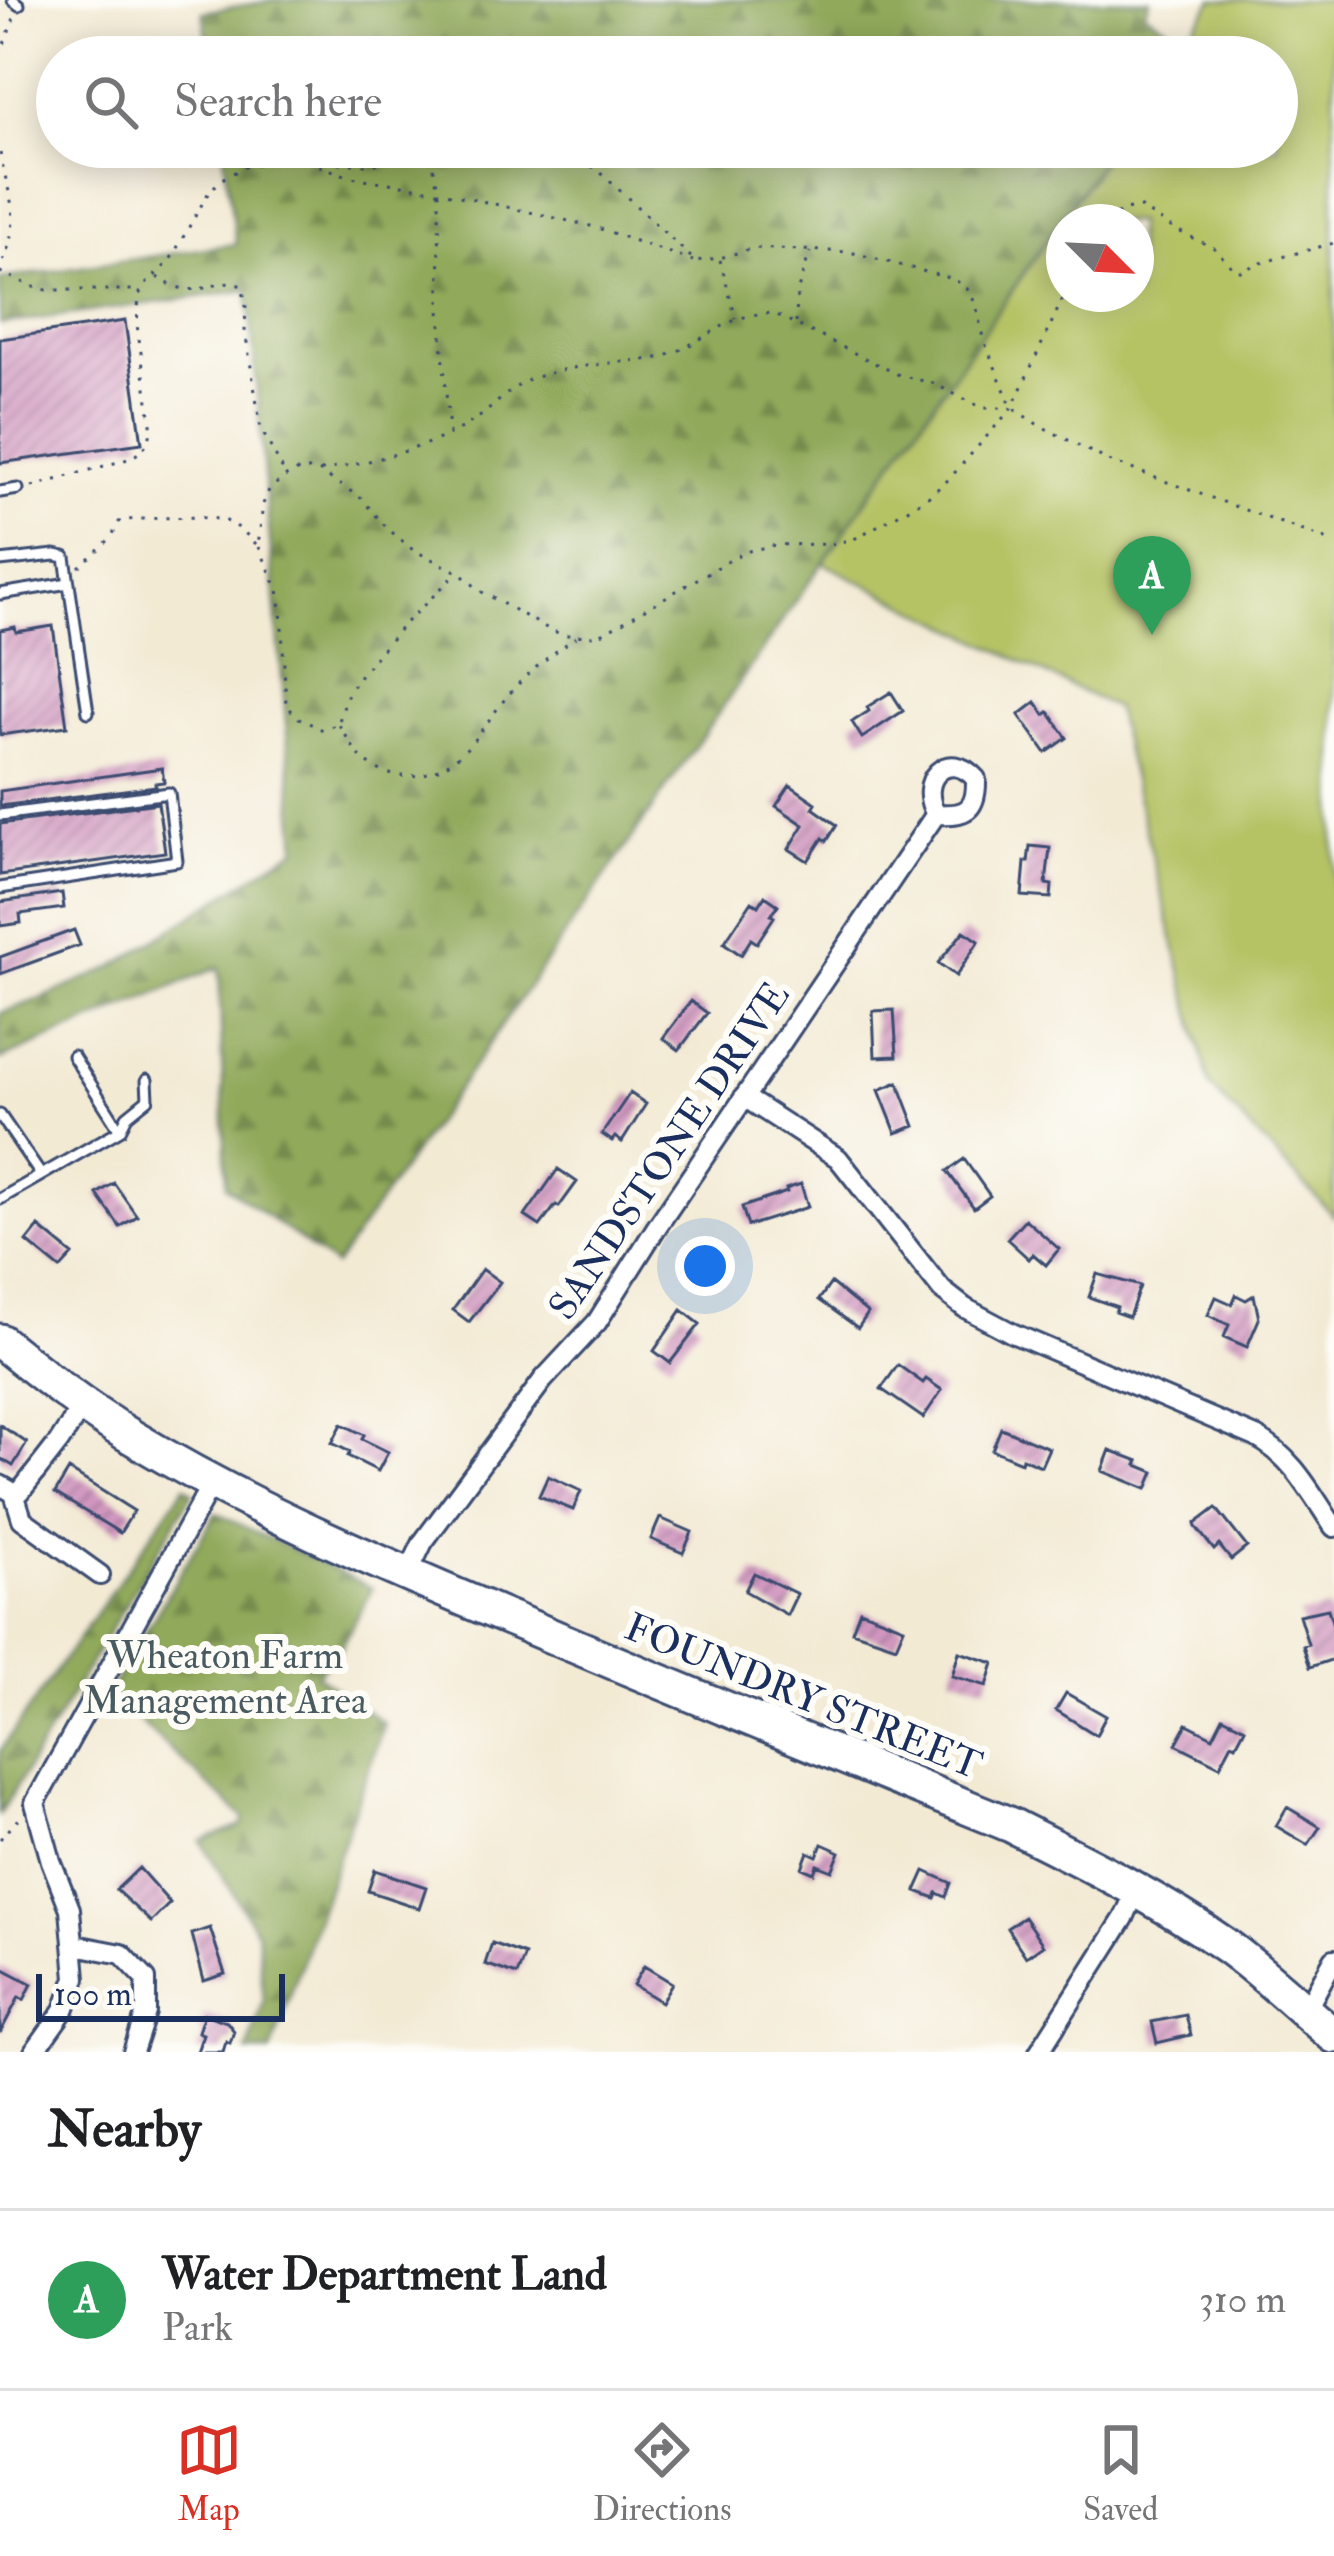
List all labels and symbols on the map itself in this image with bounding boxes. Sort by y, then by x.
north arrow [1046,204,1154,312]
pin: A [1113,536,1191,635]
street label: SANDSTONE DRIVE [538,973,800,1329]
your location [675,1236,735,1296]
street label: FOUNDRY STREET [618,1602,989,1790]
park label: Wheaton Farm Management Area [83,1631,368,1725]
scale bar [36,1968,285,2021]

